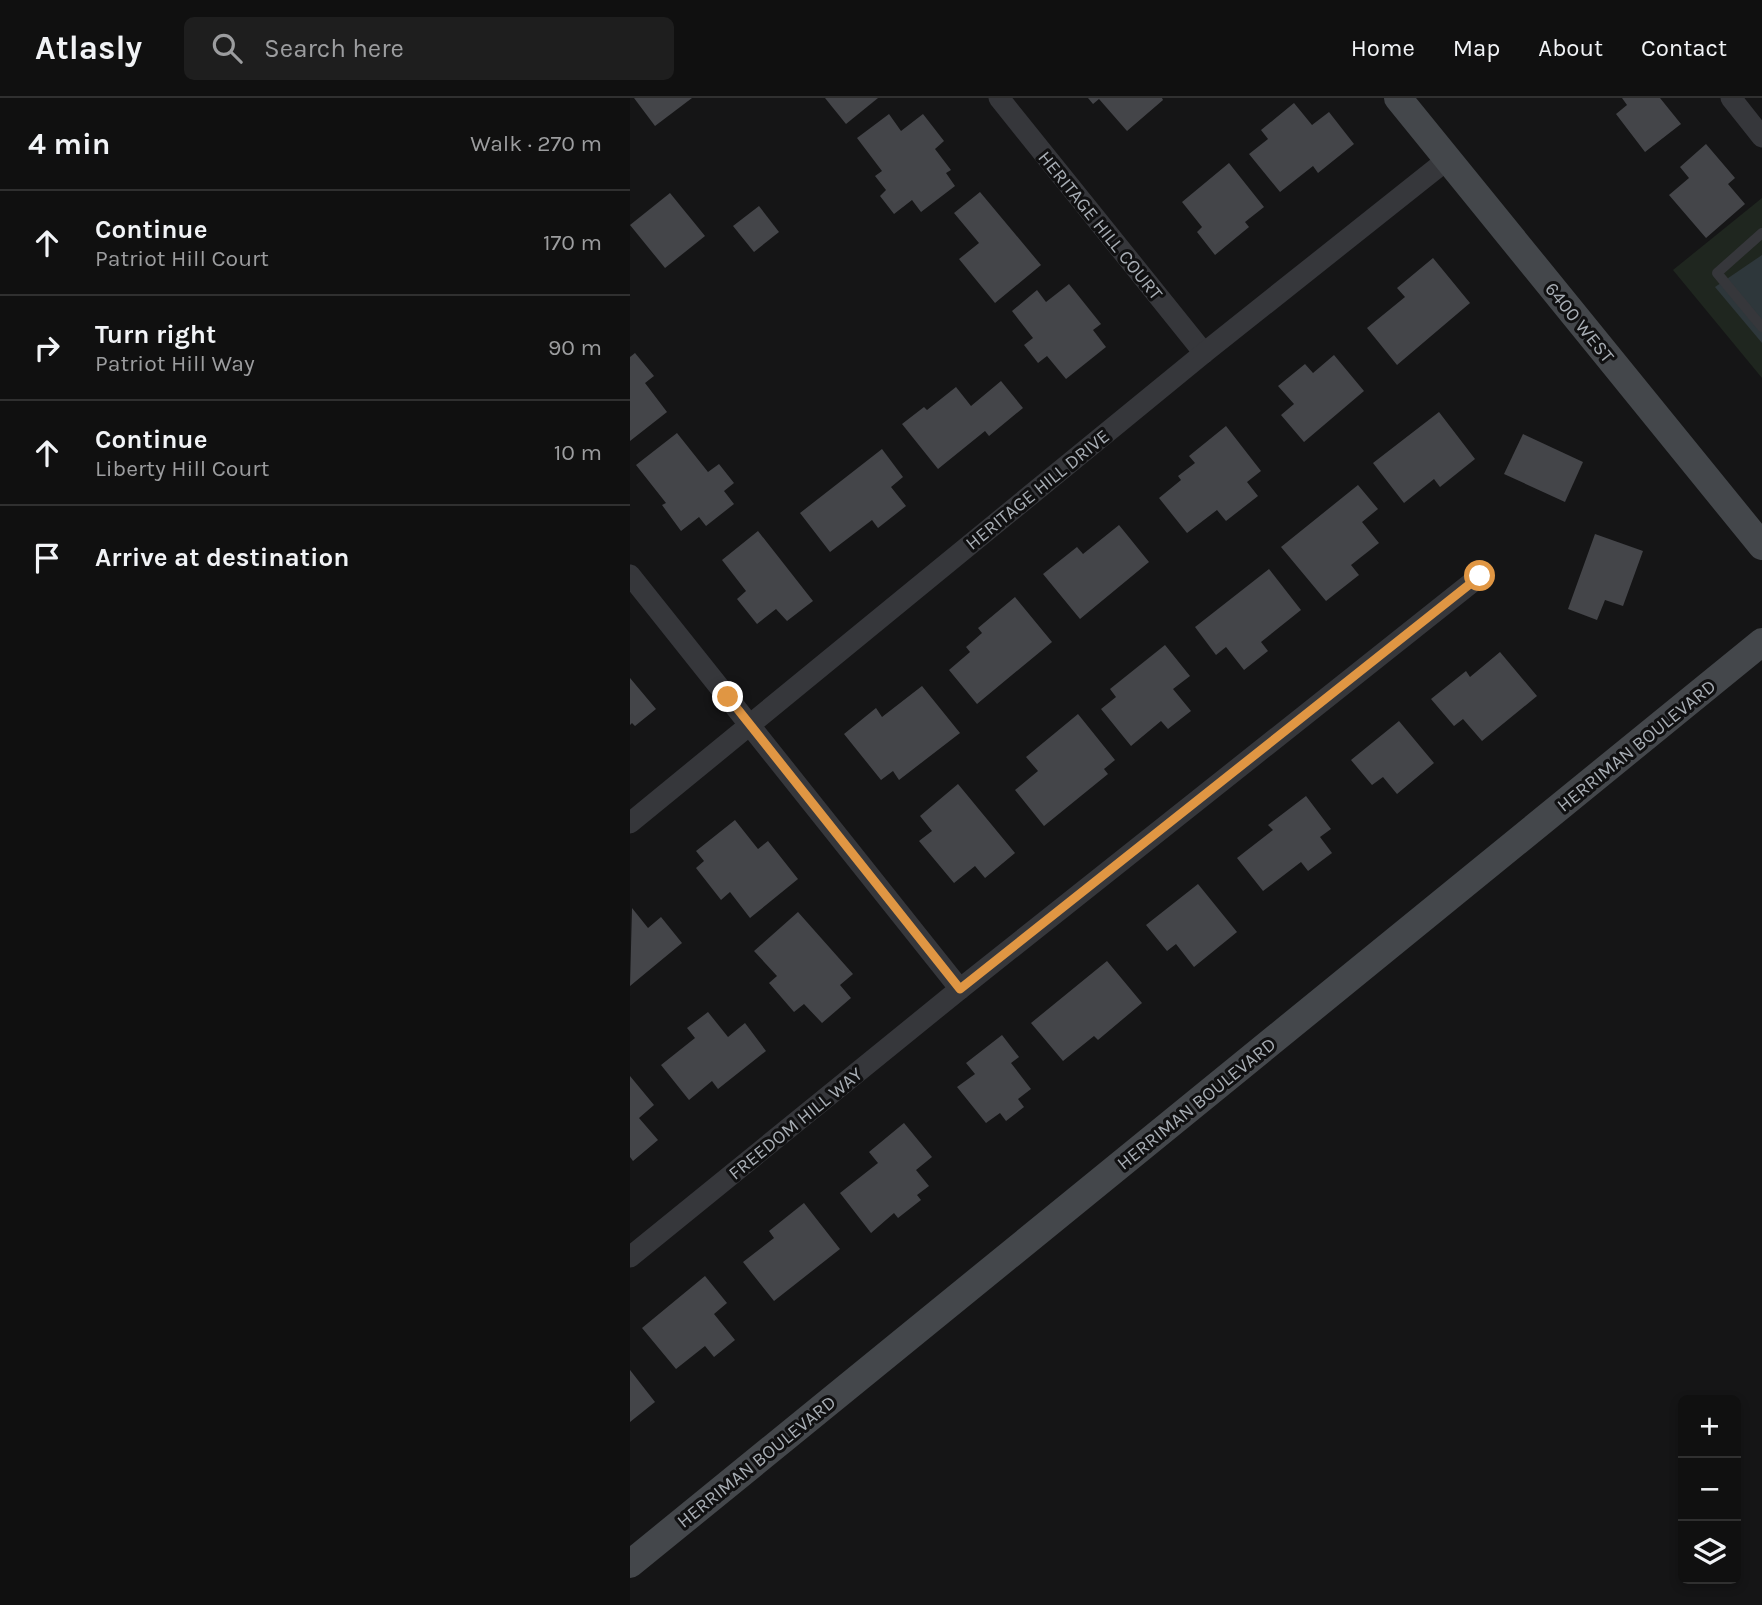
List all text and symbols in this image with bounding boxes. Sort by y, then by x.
search box [184,17,674,80]
text: Atlasly [35,29,142,67]
icon: search [208,29,246,67]
text: Search here [264,33,404,64]
text: Home [1351,34,1415,62]
text: Map [1453,34,1500,62]
text: About [1538,34,1603,62]
text: Contact [1641,34,1727,62]
text: 4 min [28,126,110,162]
text: Walk · 270 m [470,130,602,157]
street label: HERITAGE HILL COURT [1033,147,1167,305]
text: Continue [95,214,207,245]
icon: ahead [28,224,66,262]
text: 170 m [543,229,602,256]
text: Patriot Hill Court [95,245,269,272]
street label: 6400 WEST [1540,278,1619,368]
text: Turn right [95,319,216,350]
icon: right [28,329,66,367]
text: 90 m [548,334,602,361]
text: Patriot Hill Way [95,350,255,377]
text: Continue [95,424,207,455]
street label: HERITAGE HILL DRIVE [961,425,1114,555]
icon: ahead [28,434,66,472]
text: 10 m [554,439,602,466]
text: Liberty Hill Court [95,455,269,482]
icon: arrive [28,539,66,577]
text: Arrive at destination [95,542,349,573]
route start [1464,560,1495,591]
street label: HERRIMAN BOULEVARD [1553,675,1720,817]
route end [712,681,743,712]
street label: HERRIMAN BOULEVARD [1113,1033,1280,1175]
street label: FREEDOM HILL WAY [724,1063,867,1185]
street label: HERRIMAN BOULEVARD [673,1391,840,1533]
map controls [1678,1395,1741,1584]
button: + [1678,1395,1741,1458]
button: − [1678,1458,1741,1521]
button: layers [1678,1521,1741,1584]

